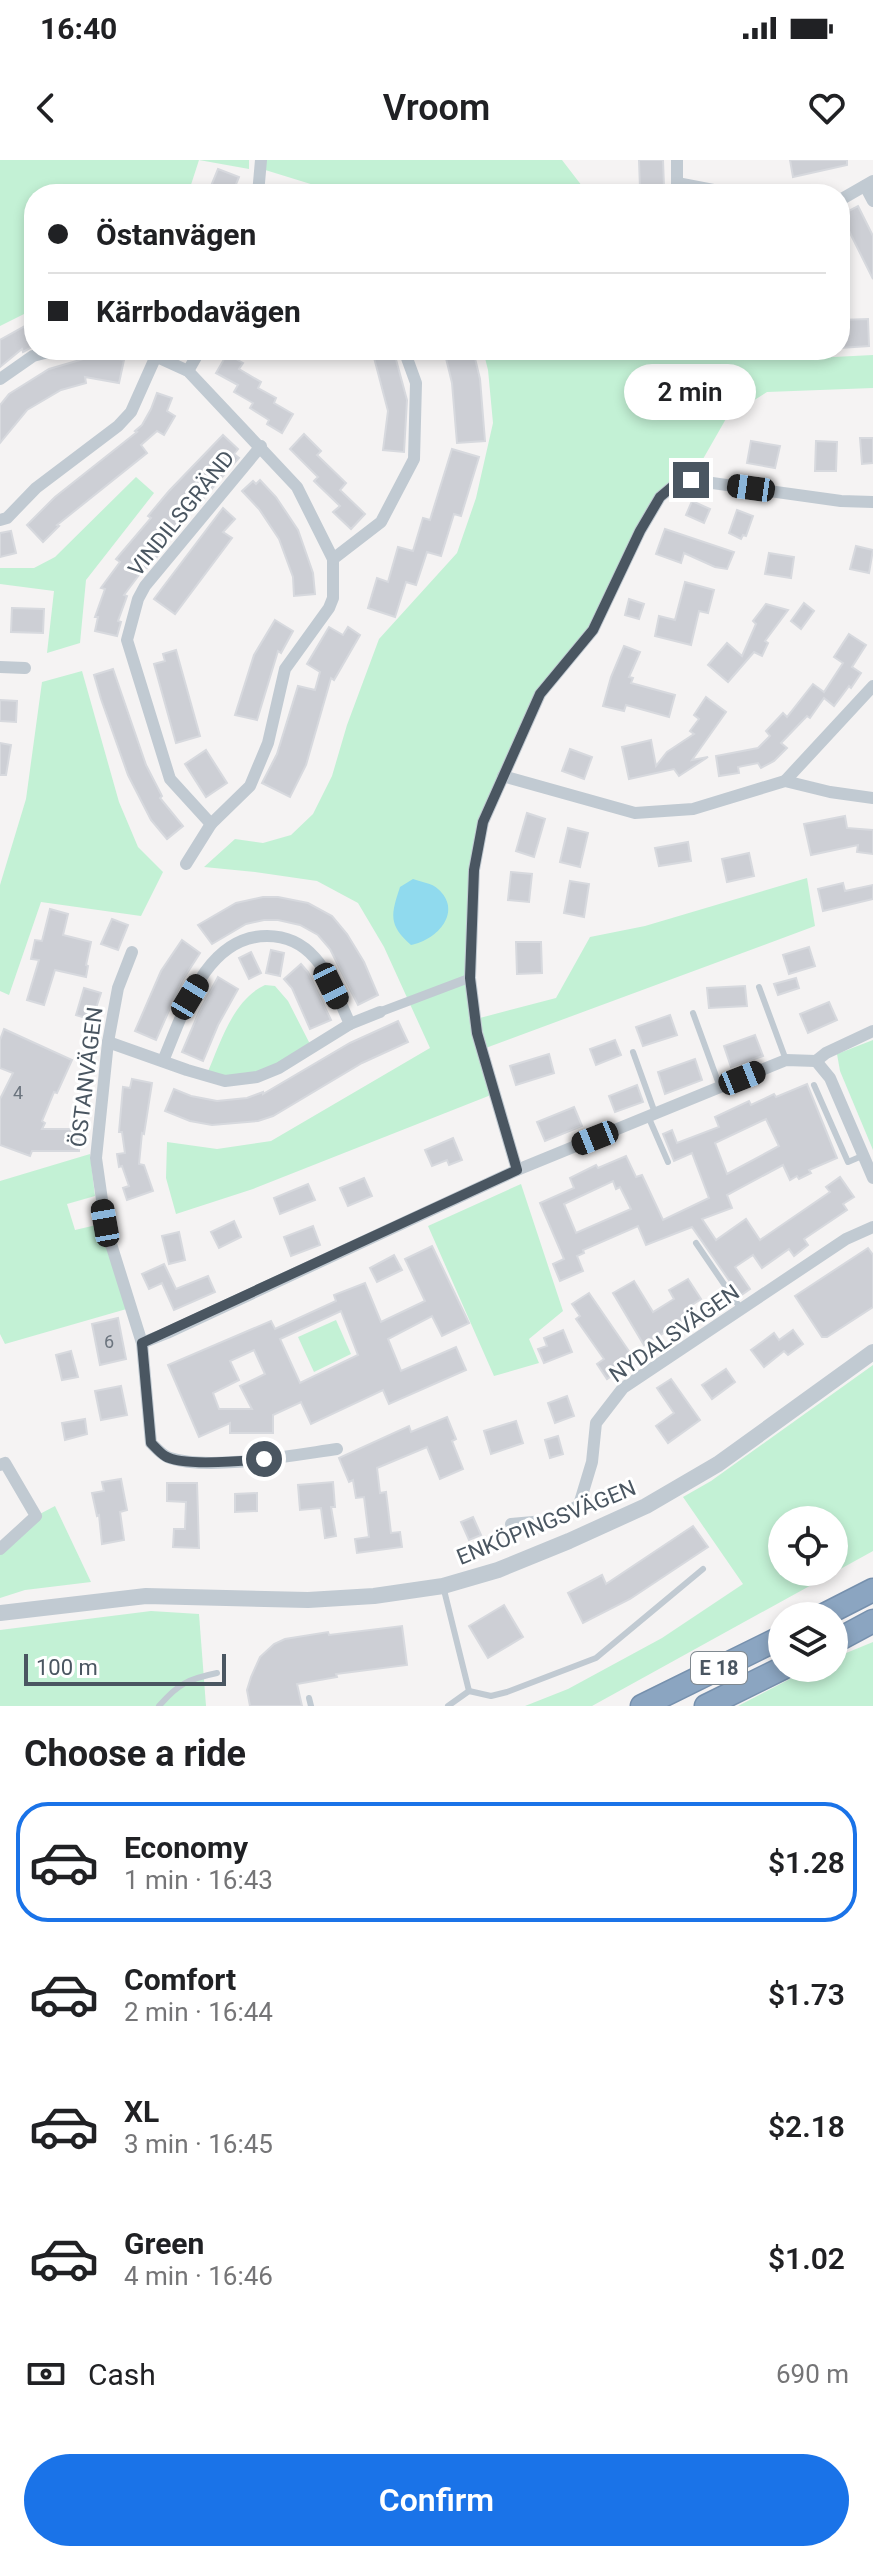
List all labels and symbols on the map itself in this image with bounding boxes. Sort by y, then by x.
callout: 2 min [625,364,757,420]
street label: VINDILSGRÄND [123,446,240,581]
route end [673,462,709,498]
car [726,473,776,503]
car [310,959,352,1013]
car [167,970,213,1024]
street label: ÖSTANVÄGEN [65,1005,108,1149]
car [715,1058,769,1098]
house number: 4 [13,1082,23,1103]
car [568,1118,622,1158]
car [89,1197,121,1249]
street label: NYDALSVÄGEN [605,1279,744,1387]
house number: 6 [104,1331,114,1352]
route start [246,1441,282,1477]
street label: ENKÖPINGSVÄGEN [453,1475,639,1570]
scale bar [24,1650,226,1686]
road number: E 18 [691,1652,747,1684]

